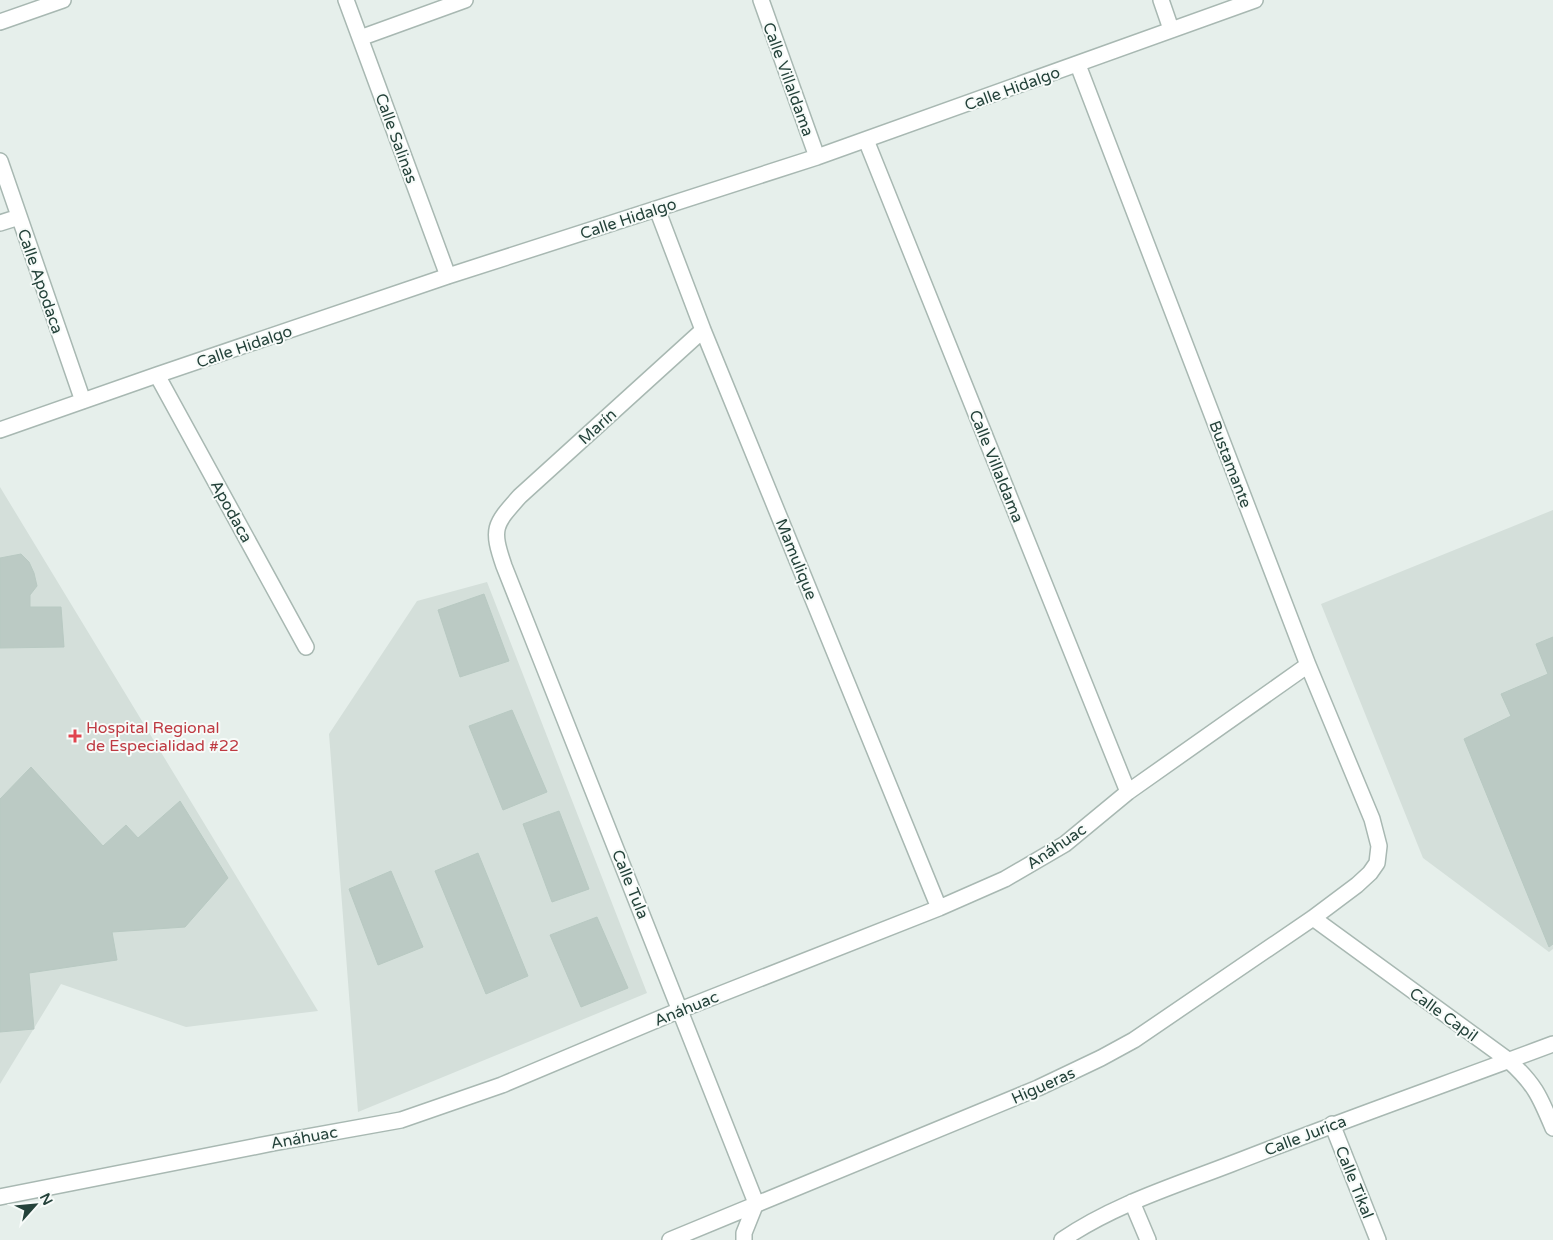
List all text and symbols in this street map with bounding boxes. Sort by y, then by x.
street label: Calle Villaldama [758,20,818,139]
street label: Calle Hidalgo [962,62,1063,115]
street label: Calle Salinas [370,91,422,186]
street label: Calle Hidalgo [578,194,679,244]
street label: Calle Apodaca [13,226,67,336]
street label: Calle Hidalgo [194,321,295,373]
street label: Marín [575,404,621,449]
street label: Calle Villaldama [964,407,1028,526]
street label: Bustamante [1204,418,1256,511]
street label: Apodaca [206,477,256,546]
street label: Mamulique [771,516,821,603]
place label: Hospital Regional de Especialidad #22 [86,718,239,756]
marker: Hospital Regional de Especialidad #22 [68,729,82,743]
street label: Anáhuac [1023,820,1090,874]
street label: Calle Tula [607,847,653,922]
street label: Calle Capil [1405,983,1481,1046]
street label: Anáhuac [651,987,721,1031]
street label: Higueras [1008,1063,1078,1109]
street label: Calle Jurica [1262,1111,1349,1161]
street label: Anáhuac [269,1122,339,1154]
street label: Calle Tikal [1330,1143,1378,1222]
north arrow [10,1180,60,1230]
text: N [36,1190,56,1208]

